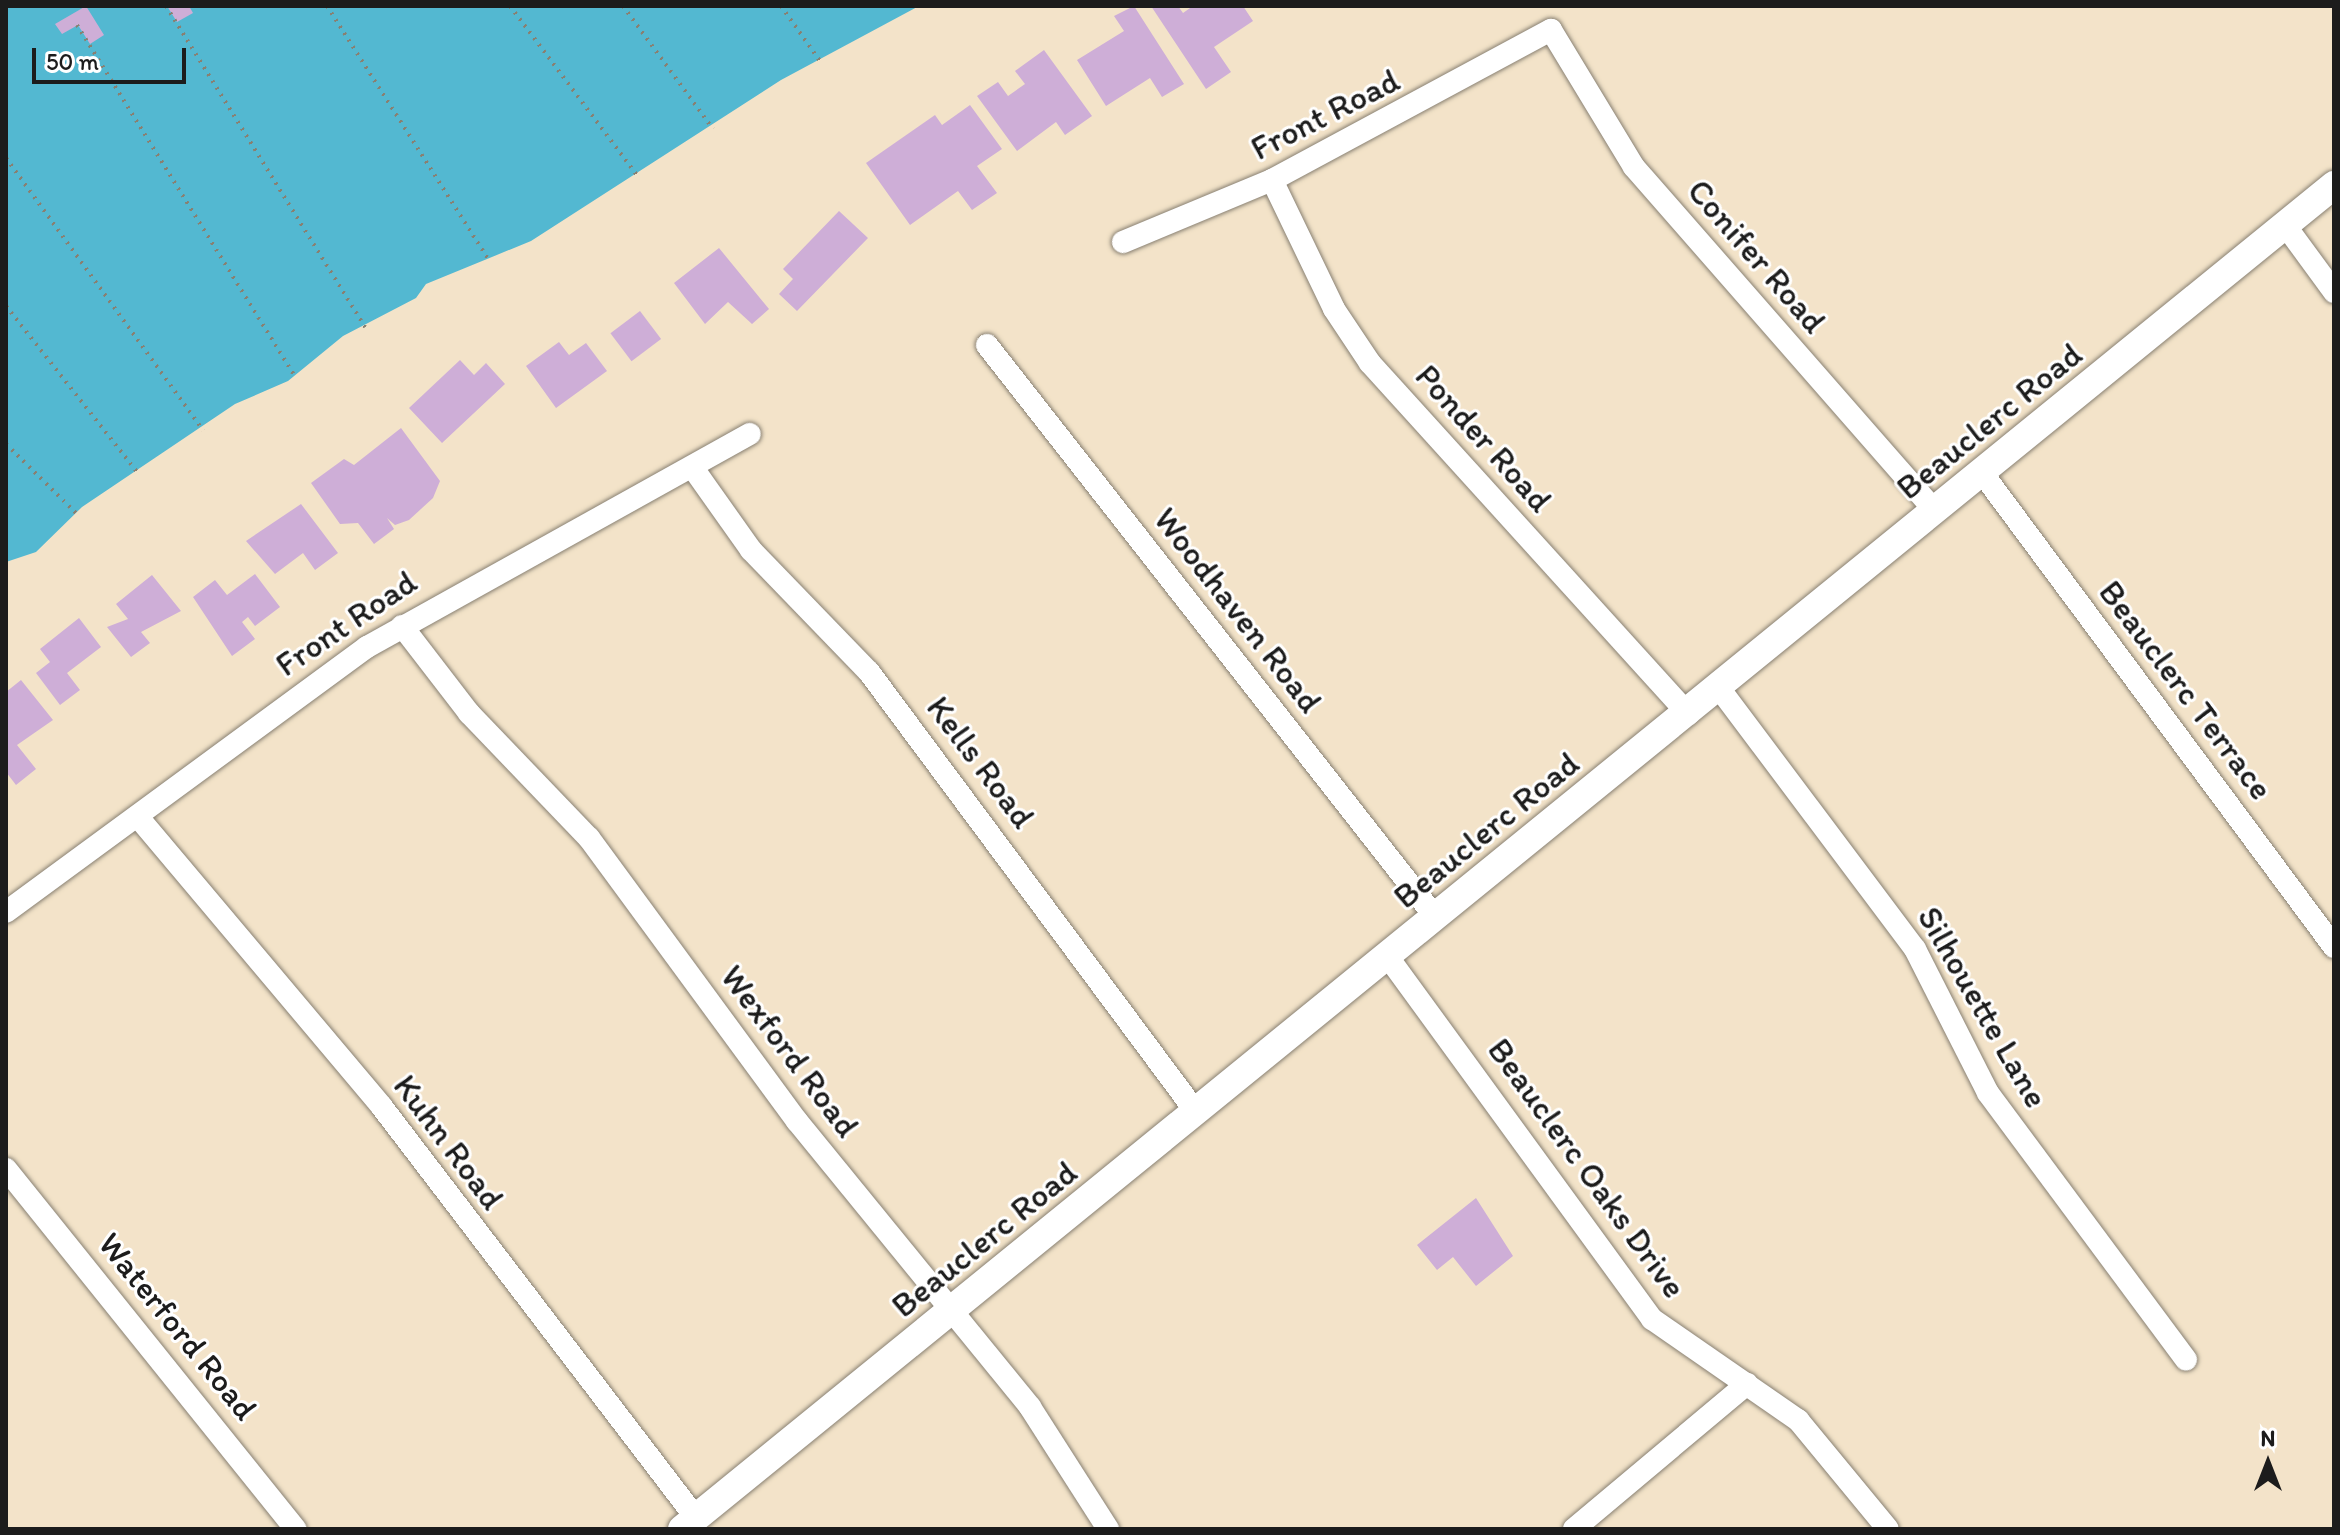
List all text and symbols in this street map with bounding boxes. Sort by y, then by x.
scale bar [36,32,190,82]
text: 50 m [46,47,99,76]
street label: Front Road [1245,60,1405,168]
street label: Conifer Road [1679,171,1835,341]
street label: Beauclerc Road [1888,334,2090,508]
street label: Ponder Road [1407,356,1561,520]
street label: Woodhaven Road [1145,500,1331,720]
street label: Front Road [268,561,424,685]
street label: Beauclerc Terrace [2091,574,2281,806]
street label: Kells Road [919,689,1043,835]
street label: Beauclerc Road [1385,743,1587,917]
street label: Silhouette Lane [1909,899,2057,1115]
street label: Wexford Road [712,957,868,1145]
street label: Beauclerc Oaks Drive [1479,1030,1695,1306]
street label: Kuhn Road [385,1067,513,1217]
street label: Beauclerc Road [883,1152,1085,1326]
street label: Waterford Road [90,1224,266,1428]
north arrow [2228,1423,2308,1503]
text: N [2261,1425,2275,1452]

